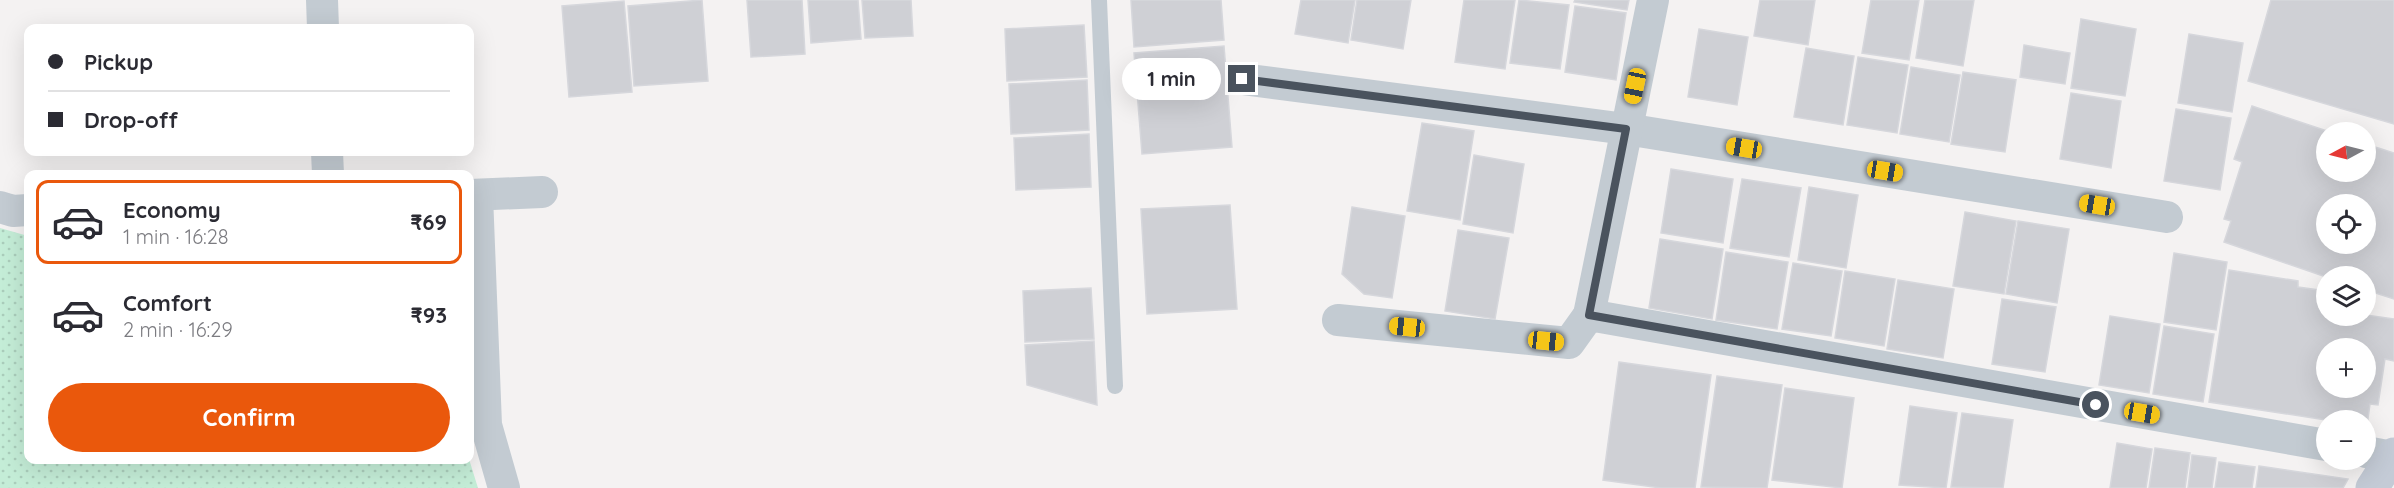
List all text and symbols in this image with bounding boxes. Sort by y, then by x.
text: Pickup [84,48,153,76]
callout: 1 min [1122,58,1221,100]
route end [1228,65,1255,92]
text: 1 min [1147,66,1196,91]
car [1622,67,1648,105]
text: Drop-off [84,106,178,134]
north arrow [2316,122,2376,182]
map controls [2316,122,2376,470]
car [1725,136,1763,160]
car [1866,159,1904,183]
car [2078,193,2116,217]
button: locate [2316,194,2376,254]
icon: car [51,195,105,249]
text: Economy [123,196,221,224]
text: ₹69 [410,208,447,236]
text: 1 min · 16:28 [123,224,229,249]
button: layers [2316,266,2376,326]
icon: car [51,288,105,342]
text: Comfort [123,289,212,317]
text: ₹93 [411,301,447,329]
car [1388,316,1426,338]
text: 2 min · 16:29 [123,317,233,342]
car [1527,330,1565,352]
button: + [2316,338,2376,398]
button: Confirm [48,383,450,452]
route start [2082,391,2109,418]
car [2123,401,2161,425]
button: − [2316,410,2376,470]

